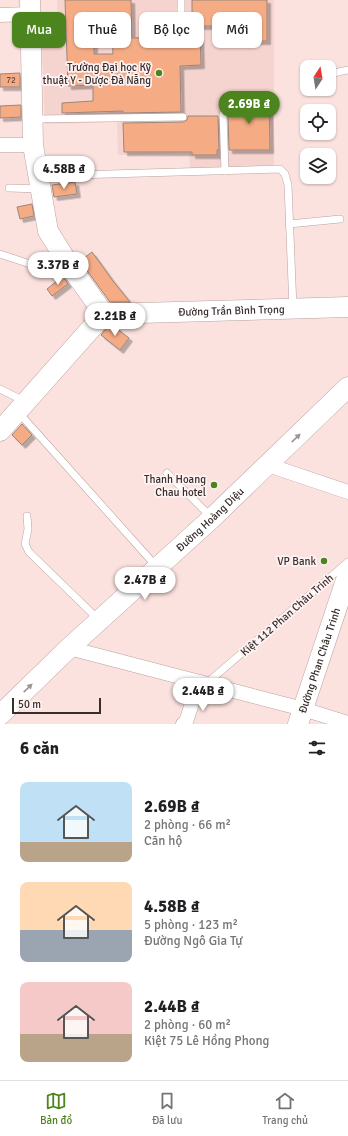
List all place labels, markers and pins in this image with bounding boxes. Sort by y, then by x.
place label: Trường Đại học Kỹ thuật Y - Dược Đà Nẵng [43,61,152,87]
marker: Trường Đại học Kỹ thuật Y - Dược Đà Nẵng [154,68,164,78]
pin: 2.69B ₫ [212,91,286,125]
pin: 4.58B ₫ [27,156,101,190]
pin: 3.37B ₫ [21,252,95,286]
pin: 2.21B ₫ [78,303,152,337]
place label: Thanh Hoang Chau hotel [144,473,206,499]
marker: Thanh Hoang Chau hotel [209,480,219,490]
place label: VP Bank [277,555,316,568]
marker: VP Bank [319,556,329,566]
pin: 2.47B ₫ [108,567,182,601]
pin: 2.44B ₫ [166,678,240,712]

